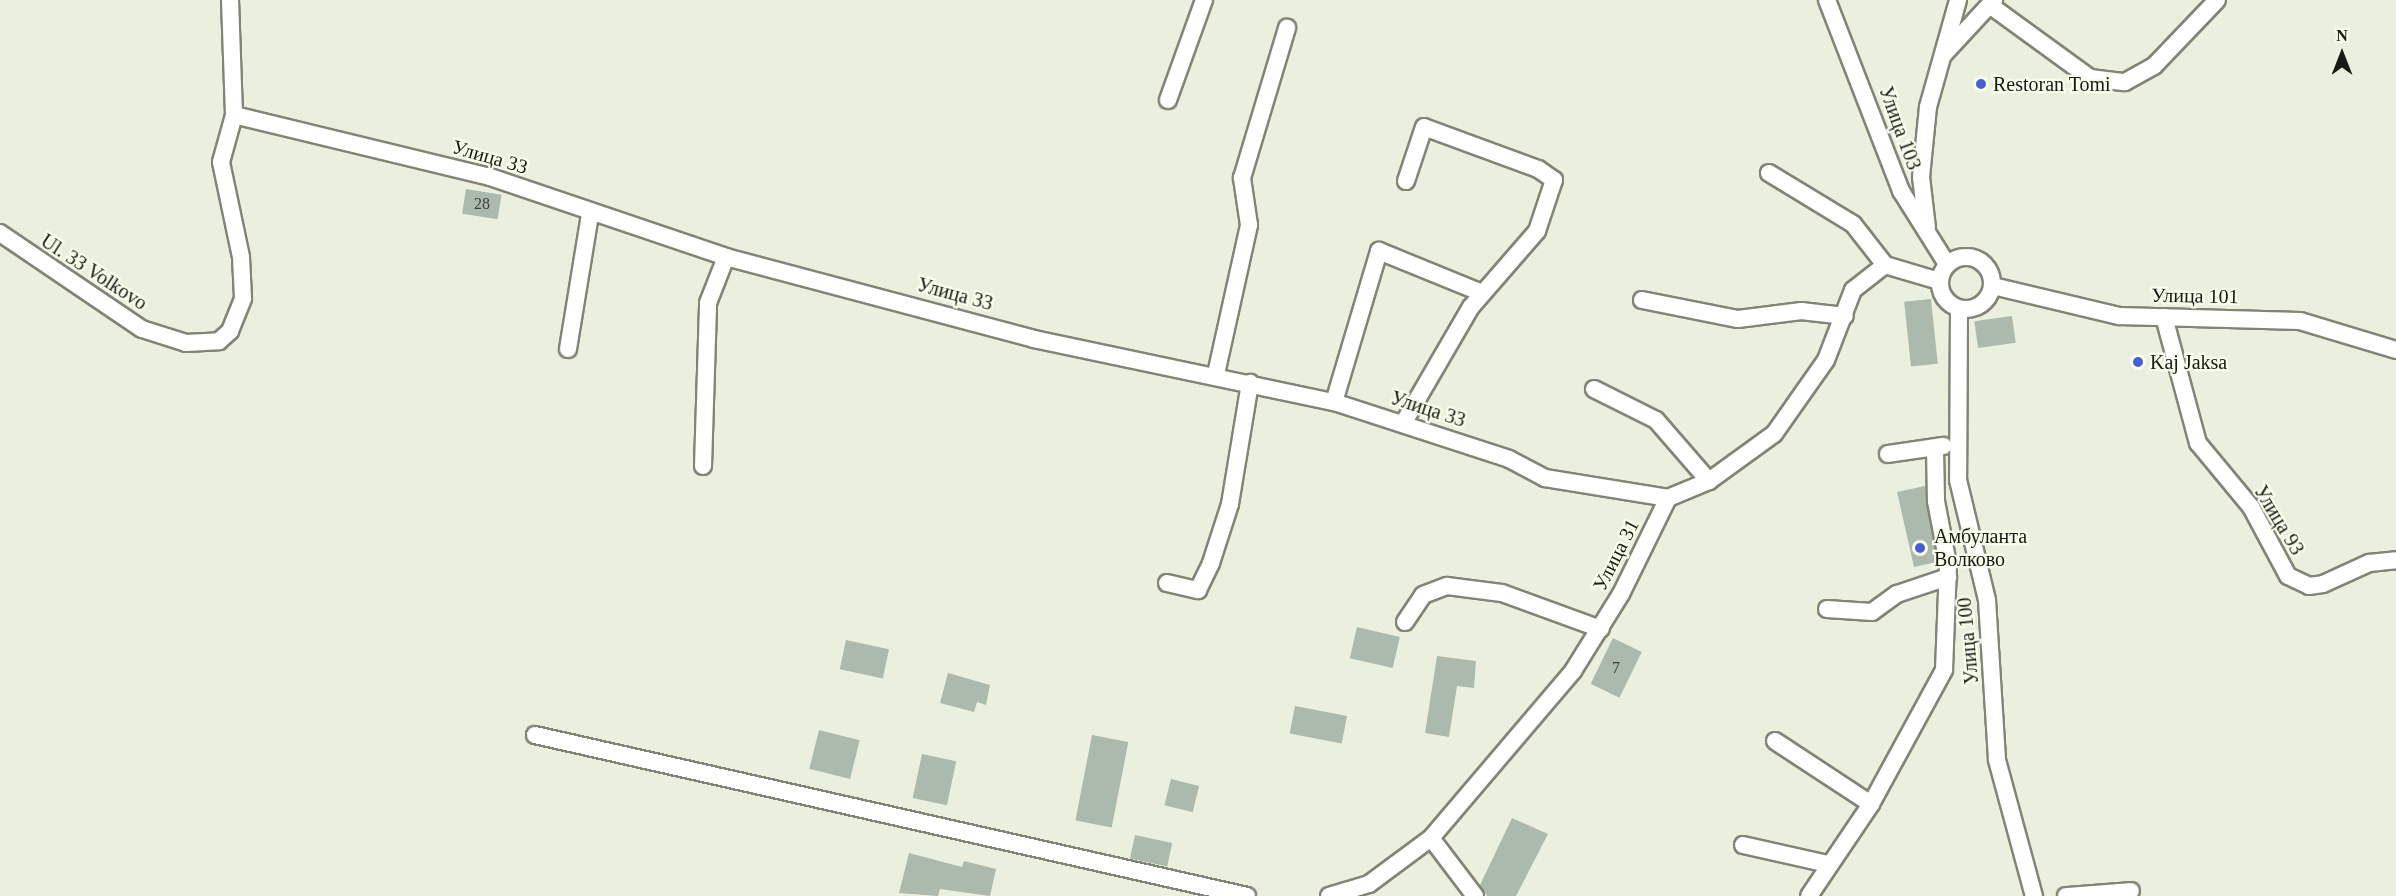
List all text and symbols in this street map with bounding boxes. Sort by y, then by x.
north arrow [2312,24,2372,84]
text: N [2336,27,2348,44]
place label: Restoran Tomi [1993,72,2111,96]
marker: Restoran Tomi [1974,77,1988,91]
street label: Улица 103 [1874,83,1926,173]
street label: Улица 33 [450,135,530,179]
house number: 28 [474,194,490,214]
street label: Ul. 33 Volkovo [36,229,152,315]
street label: Улица 33 [915,272,995,316]
street label: Улица 101 [2151,283,2239,309]
place label: Kaj Jaksa [2150,350,2227,374]
marker: Kaj Jaksa [2131,355,2145,369]
street label: Улица 33 [1388,386,1468,432]
street label: Улица 93 [2249,481,2309,559]
street label: Улица 31 [1588,515,1644,595]
place label: Амбуланта Волково [1934,524,2027,571]
marker: Амбуланта Волково [1911,539,1929,557]
street label: Улица 100 [1952,597,1984,685]
house number: 7 [1612,658,1620,678]

